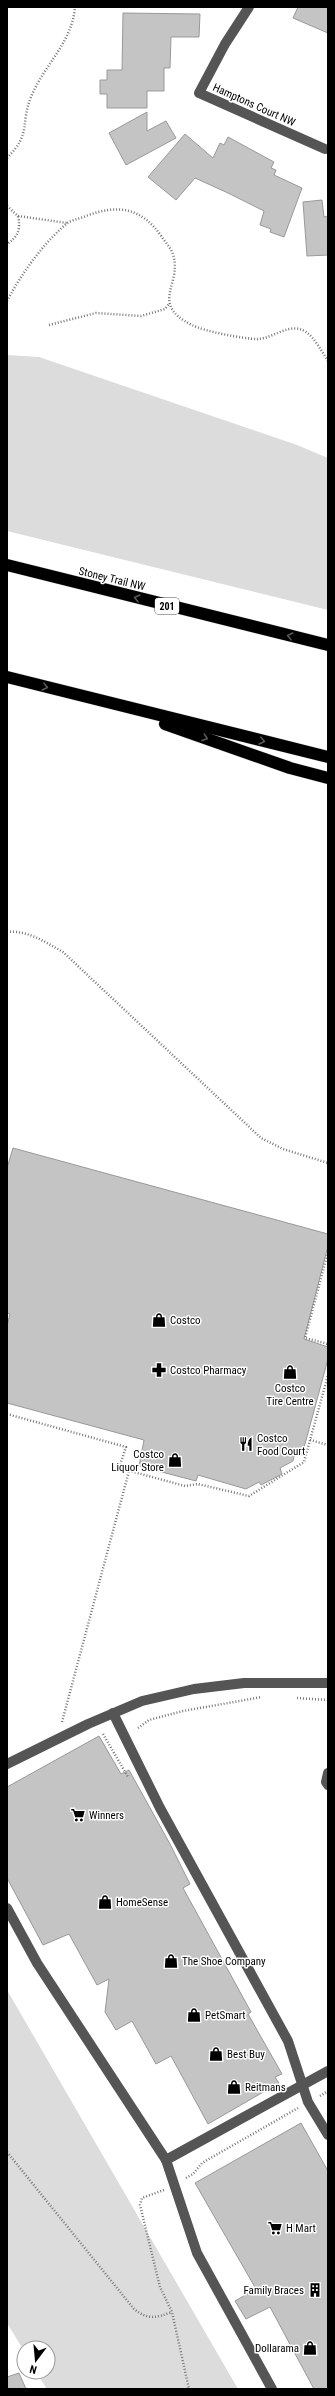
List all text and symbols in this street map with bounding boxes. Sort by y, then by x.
street label: Hamptons Court NW [211,81,298,129]
street label: Stoney Trail NW [77,564,147,594]
one-way arrow [134,594,141,603]
road number: 201 [155,598,179,614]
one-way arrow [287,632,294,641]
one-way arrow [42,682,48,690]
one-way arrow [201,733,208,742]
one-way arrow [258,736,265,745]
shop icon: Costco [151,1312,167,1328]
place label: Costco [170,1314,201,1327]
pharmacy icon: Costco Pharmacy [151,1362,167,1378]
place label: Costco Pharmacy [170,1364,247,1377]
shop icon: Costco Tire Centre [282,1364,298,1380]
place label: Costco Tire Centre [266,1382,314,1408]
place label: Costco Food Court [257,1432,305,1458]
restaurant icon: Costco Food Court [238,1436,254,1452]
place label: Costco Liquor Store [111,1448,164,1474]
shop icon: Costco Liquor Store [167,1452,183,1468]
supermarket icon: Winners [70,1807,86,1823]
place label: Winners [89,1809,124,1822]
shop icon: HomeSense [97,1894,113,1910]
place label: HomeSense [116,1896,168,1909]
shop icon: The Shoe Company [163,1953,179,1969]
place label: The Shoe Company [182,1955,266,1968]
shop icon: PetSmart [186,2007,202,2023]
place label: PetSmart [205,2009,246,2022]
shop icon: Best Buy [208,2046,224,2062]
place label: Best Buy [227,2048,265,2061]
shop icon: Reitmans [226,2079,242,2095]
place label: Reitmans [245,2081,286,2094]
supermarket icon: H Mart [267,2220,283,2236]
place label: H Mart [286,2222,316,2235]
building icon: Family Braces [307,2282,323,2298]
place label: Family Braces [244,2284,304,2297]
north arrow [16,2340,56,2380]
shop icon: Dollarama [302,2340,318,2356]
place label: Dollarama [255,2342,299,2355]
text: N [28,2362,38,2376]

